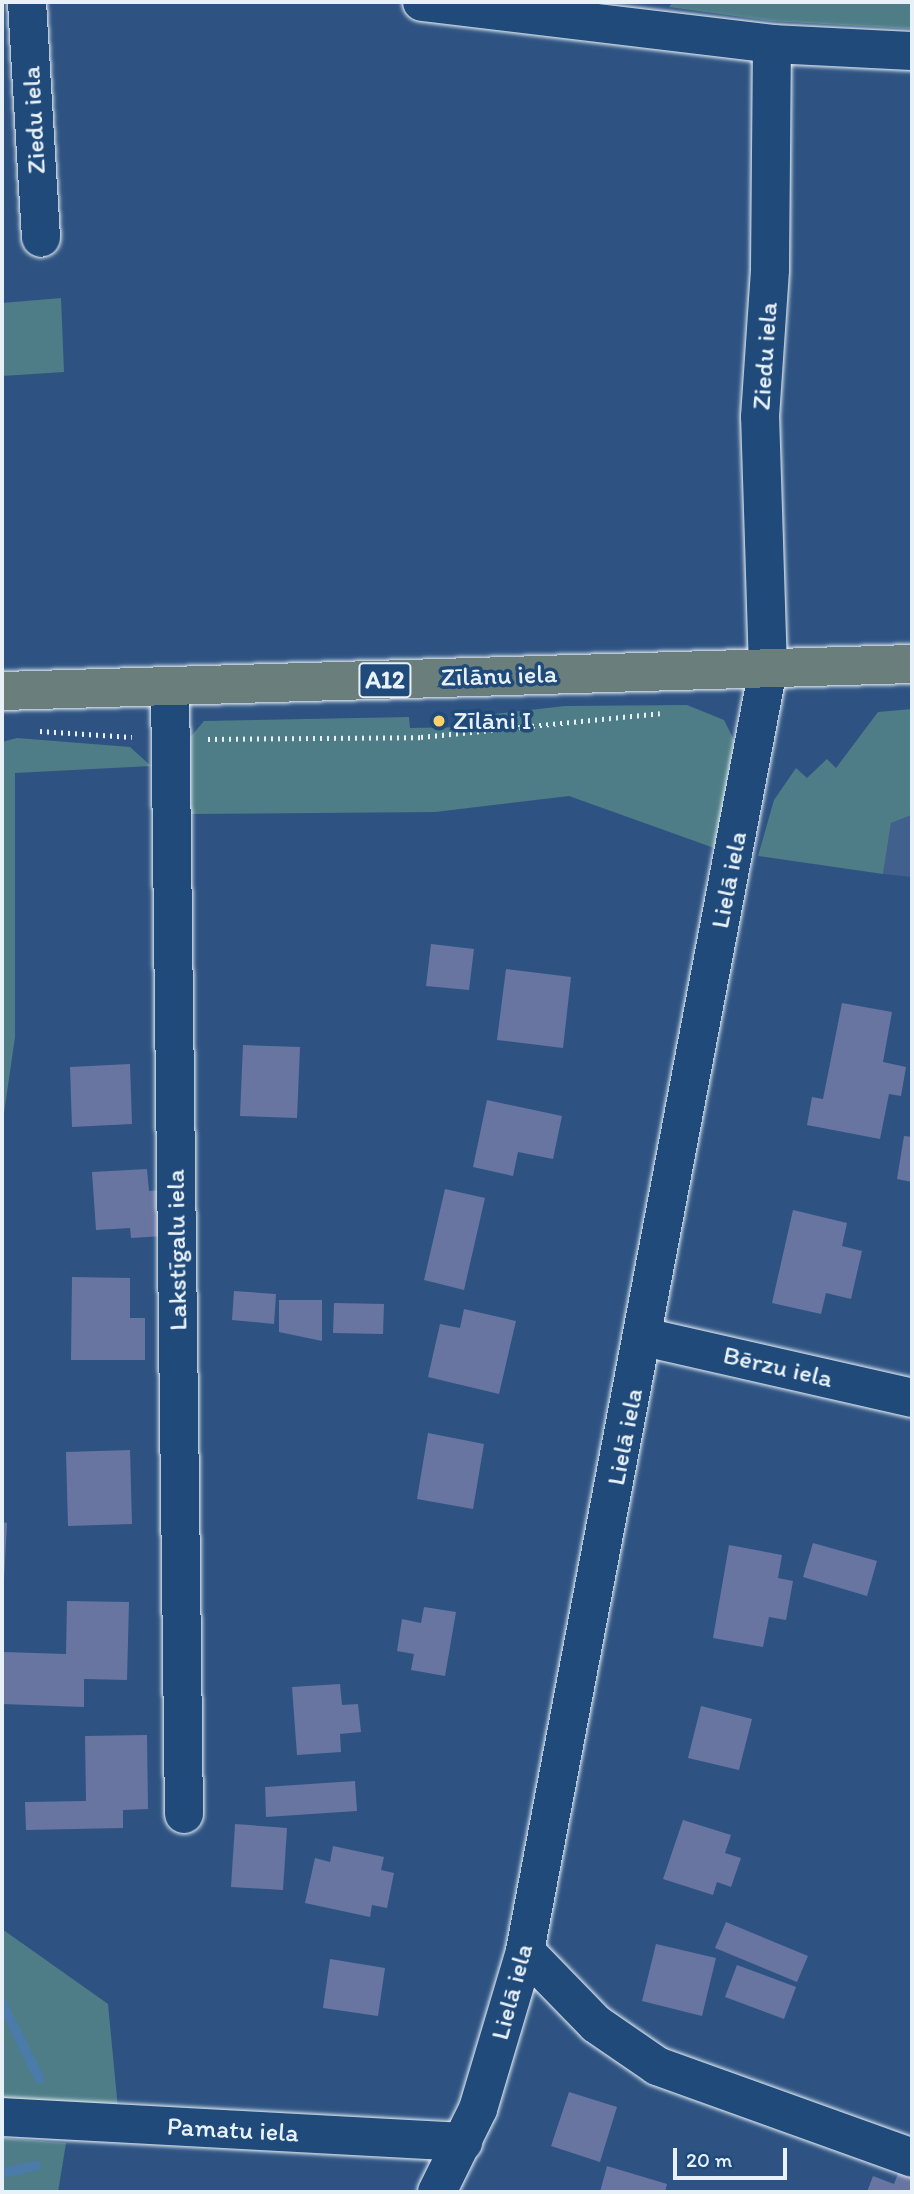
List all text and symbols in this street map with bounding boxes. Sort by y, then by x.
street label: Ziedu iela [16,65,52,175]
street label: Ziedu iela [746,301,784,411]
street label: Zīlānu iela [440,658,558,694]
road number: A12 [357,660,413,700]
place label: Zīlāni I [453,705,531,737]
marker: Zīlāni I [431,713,447,729]
street label: Lielā iela [704,829,754,931]
street label: Lakstīgalu iela [160,1169,194,1331]
street label: Bērzu iela [720,1339,836,1395]
street label: Lielā iela [600,1386,650,1488]
street label: Lielā iela [484,1940,540,2044]
street label: Pamatu iela [166,2111,300,2149]
scale bar [676,2134,790,2178]
text: 20 m [686,2147,732,2172]

